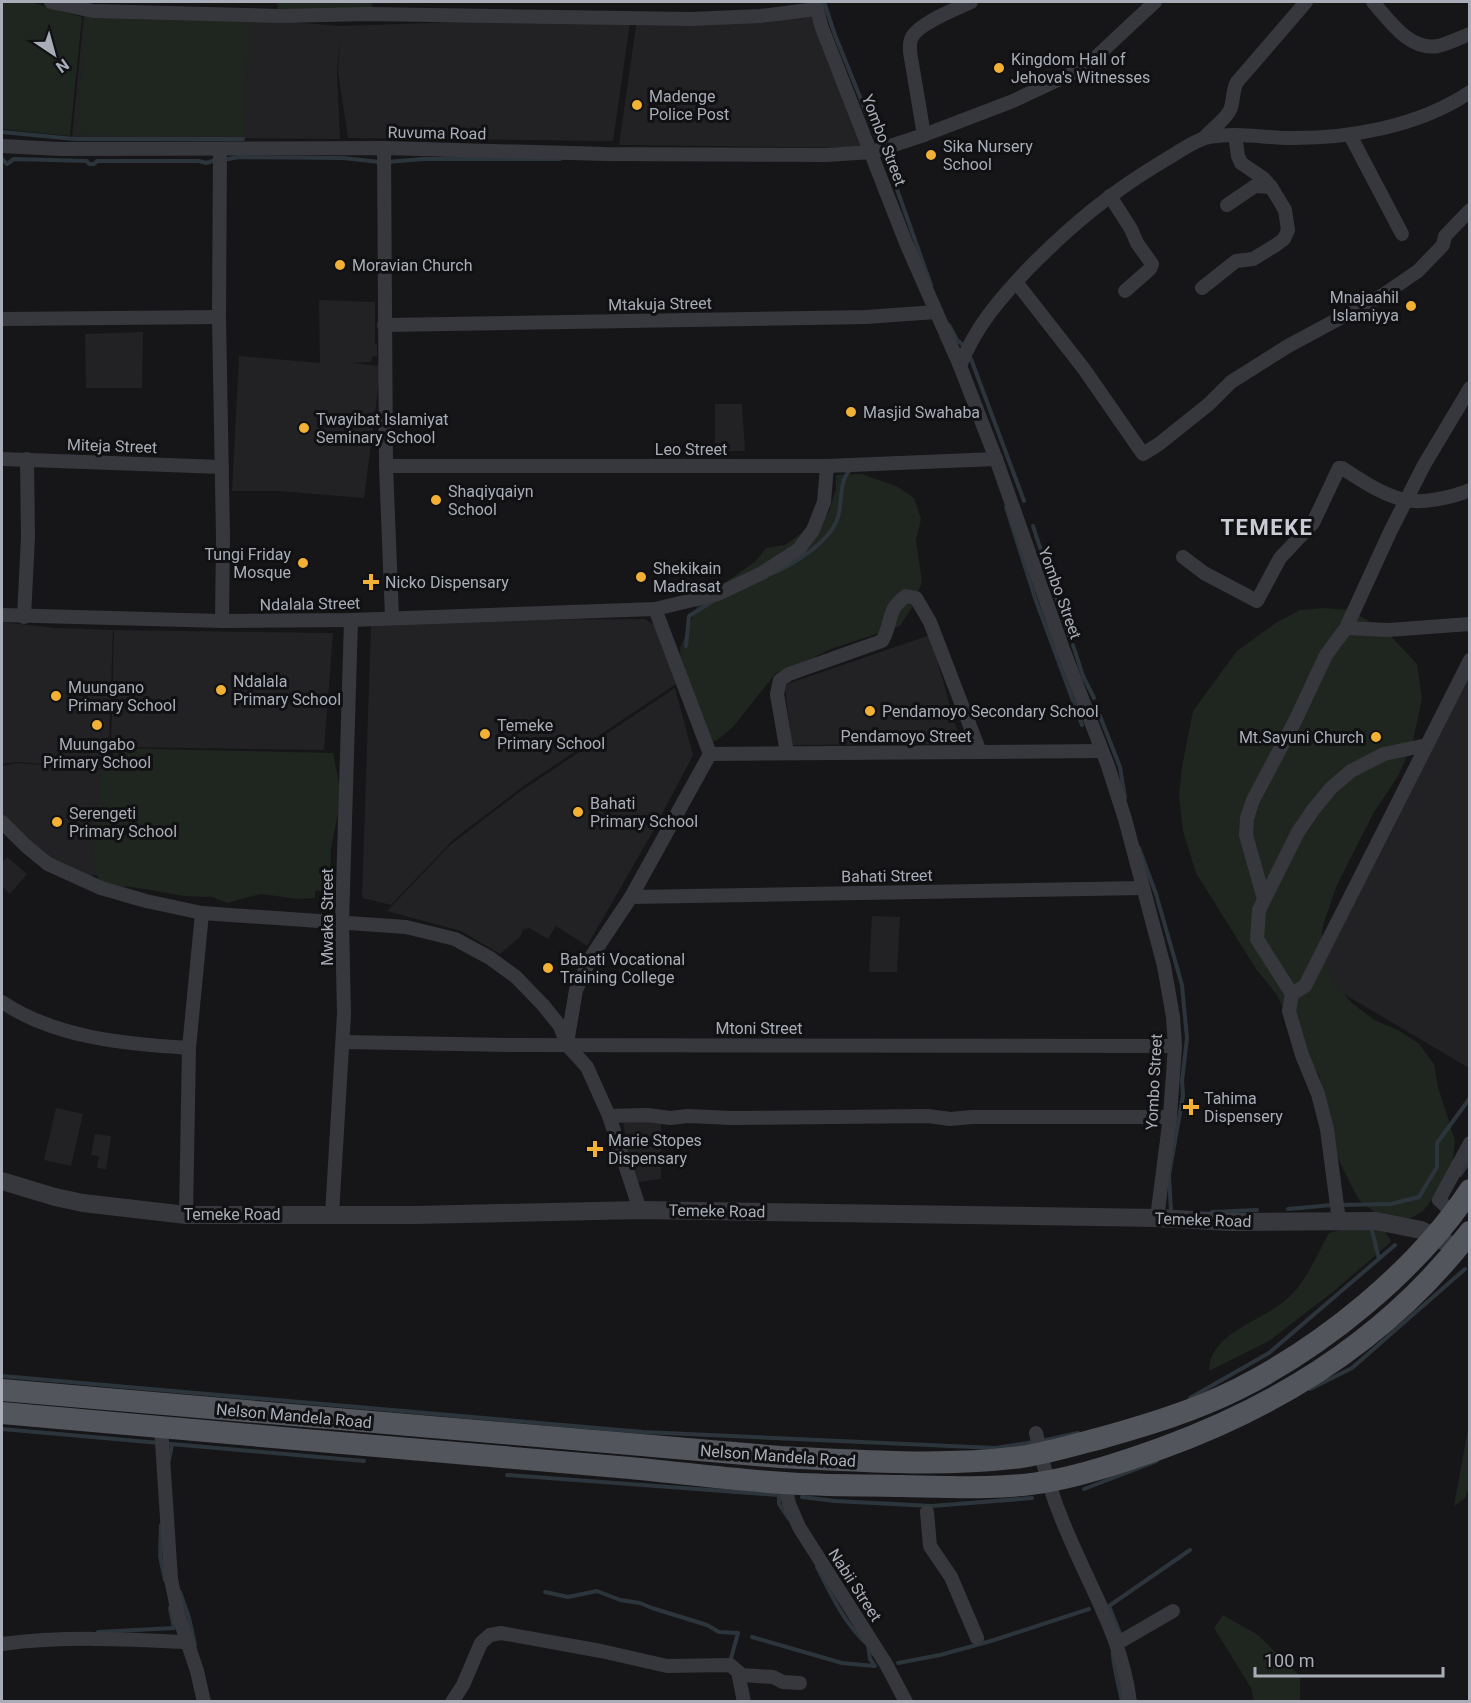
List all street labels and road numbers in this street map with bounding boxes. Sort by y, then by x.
street label: Yombo Street [858,92,910,188]
street label: Ruvuma Road [388,123,486,143]
street label: Mtakuja Street [608,294,712,314]
street label: Miteja Street [67,435,157,457]
street label: Leo Street [655,440,727,459]
street label: Yombo Street [1035,544,1085,642]
street label: Ndalala Street [260,594,360,614]
street label: Pendamoyo Street [841,727,971,746]
street label: Bahati Street [841,866,933,886]
street label: Mwaka Street [318,868,337,966]
street label: Mtoni Street [715,1019,803,1038]
street label: Yombo Street [1142,1033,1166,1131]
street label: Temeke Road [668,1201,766,1221]
street label: Temeke Road [184,1205,280,1224]
street label: Temeke Road [1154,1209,1252,1231]
street label: Nelson Mandela Road [215,1400,373,1432]
street label: Nelson Mandela Road [699,1441,857,1471]
street label: Nabii Street [824,1545,886,1625]

